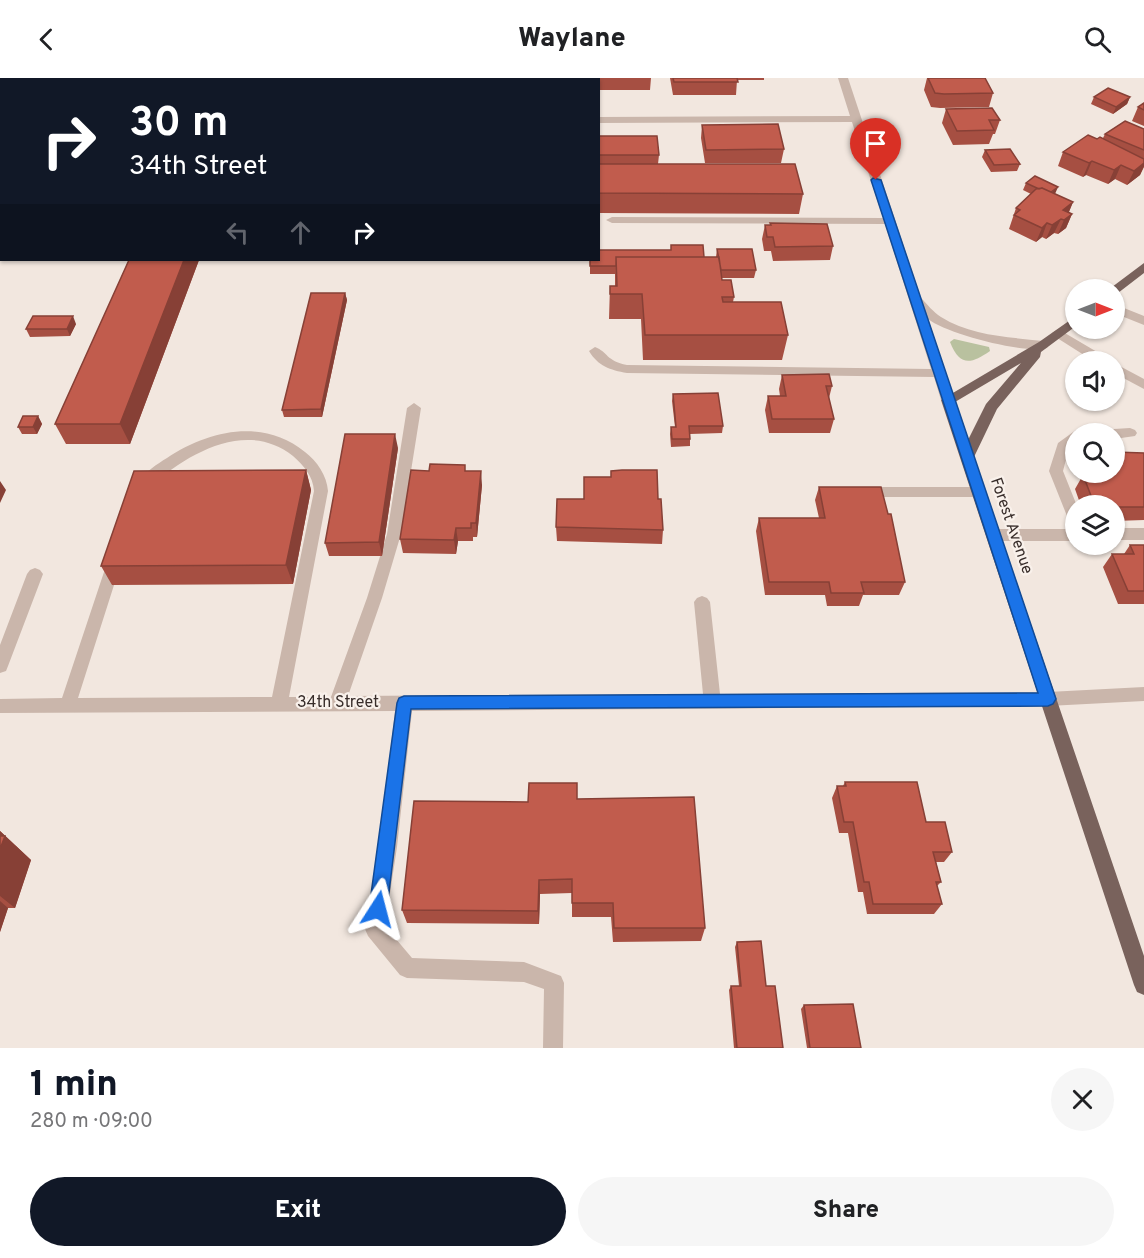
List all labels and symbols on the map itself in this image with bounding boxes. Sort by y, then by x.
pin [850,118,901,180]
north arrow [1065,279,1125,339]
street label: Forest Avenue [985,475,1037,577]
street label: 34th Street [297,693,379,713]
position arrow [346,877,410,941]

